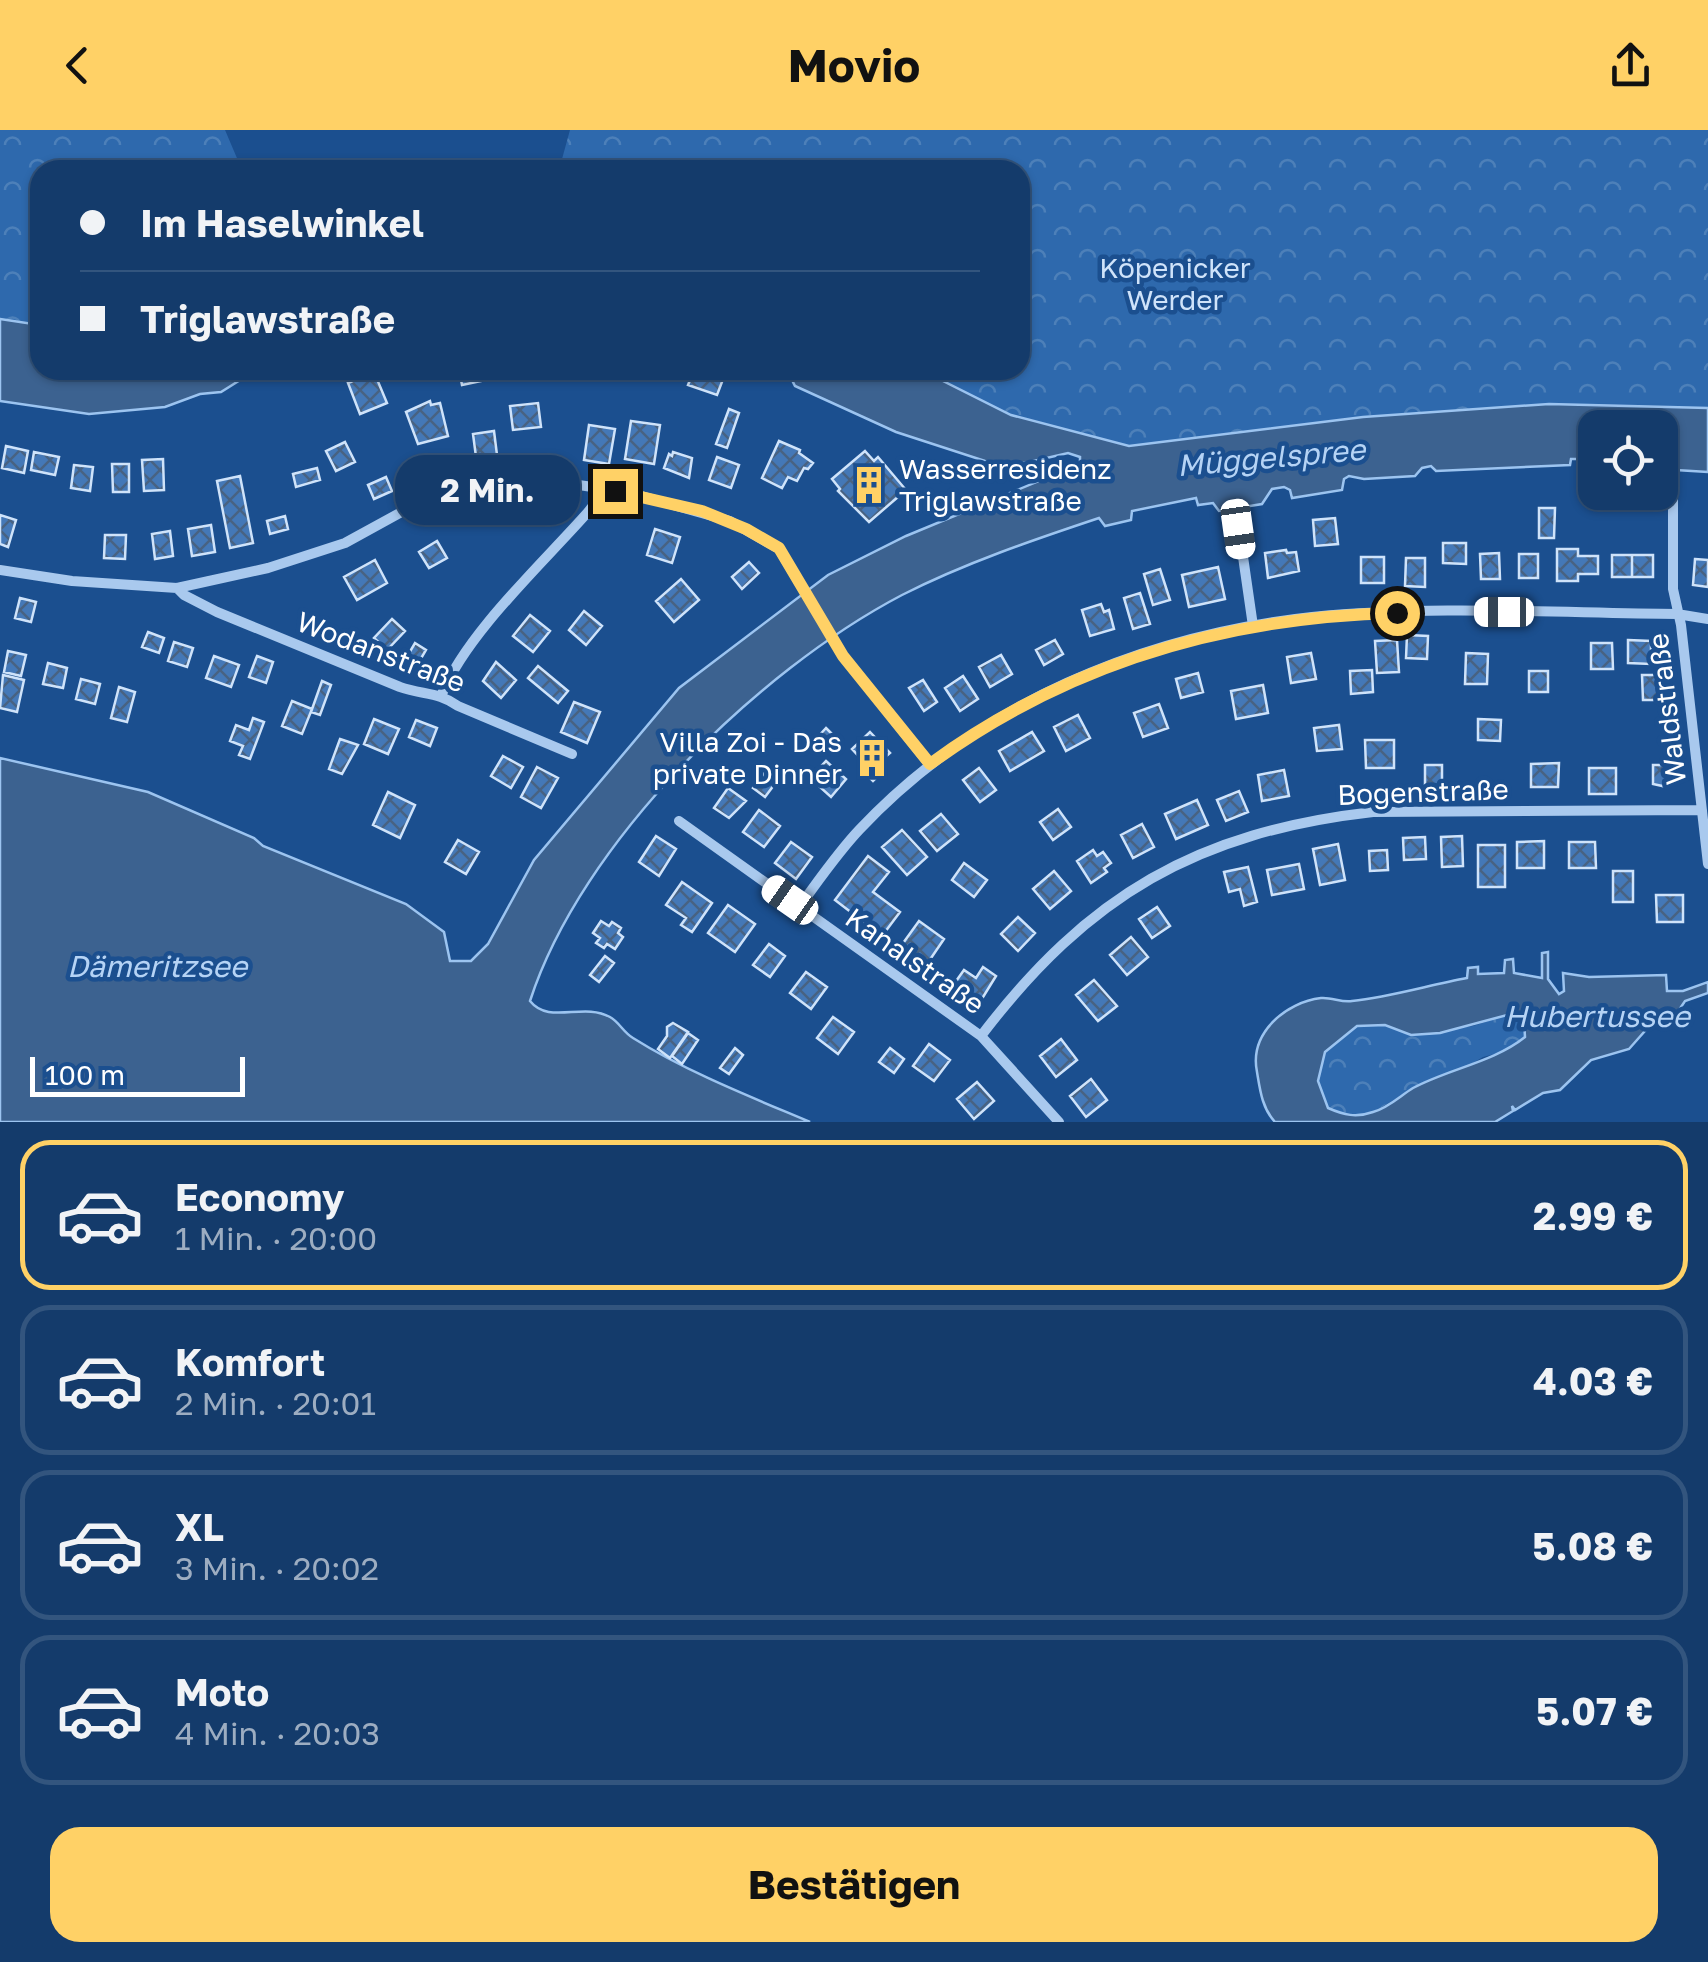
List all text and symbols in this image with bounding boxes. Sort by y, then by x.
icon: back [50,38,105,93]
text: Movio [788,38,920,92]
icon: share [1603,38,1658,93]
text: Im Haselwinkel [140,200,424,245]
park label: Köpenicker Werder [1099,251,1251,316]
text: Triglawstraße [140,296,395,341]
map controls [1578,410,1678,510]
button: locate [1578,410,1678,510]
water label: Müggelspree [1175,431,1369,483]
place label: Wasserresidenz Triglawstraße [899,452,1112,517]
callout: 2 Min. [395,456,580,526]
building icon: Wasserresidenz Triglawstraße [848,464,890,506]
route end [593,469,638,514]
text: 2 Min. [440,471,535,509]
car [1219,497,1257,561]
route start [1375,591,1420,636]
car [1474,597,1534,627]
street label: Wodanstraße [292,604,470,699]
street label: Waldstraße [1641,631,1692,787]
place label: Villa Zoi - Das private Dinner [653,725,842,790]
building icon: Villa Zoi - Das private Dinner [851,737,893,779]
street label: Bogenstraße [1337,772,1509,811]
car [757,871,823,929]
street label: Kanalstraße [840,901,991,1021]
water label: Dämeritzsee [67,948,250,984]
water label: Hubertussee [1504,998,1693,1034]
scale bar [30,1052,245,1096]
text: 100 m [45,1058,125,1091]
icon: car [55,1170,145,1260]
text: Economy [175,1174,344,1219]
text: 2.99 € [1533,1193,1653,1238]
text: 1 Min. · 20:00 [175,1219,377,1257]
icon: car [55,1335,145,1425]
text: Komfort [175,1339,325,1384]
text: 4.03 € [1533,1358,1653,1403]
text: 2 Min. · 20:01 [175,1384,376,1422]
icon: car [55,1500,145,1590]
text: XL [175,1504,224,1549]
text: 5.08 € [1532,1523,1653,1568]
text: 3 Min. · 20:02 [175,1549,379,1587]
icon: car [55,1665,145,1755]
text: Moto [175,1669,269,1714]
text: 5.07 € [1536,1688,1653,1733]
text: 4 Min. · 20:03 [175,1714,380,1752]
button: Bestätigen [50,1827,1658,1942]

